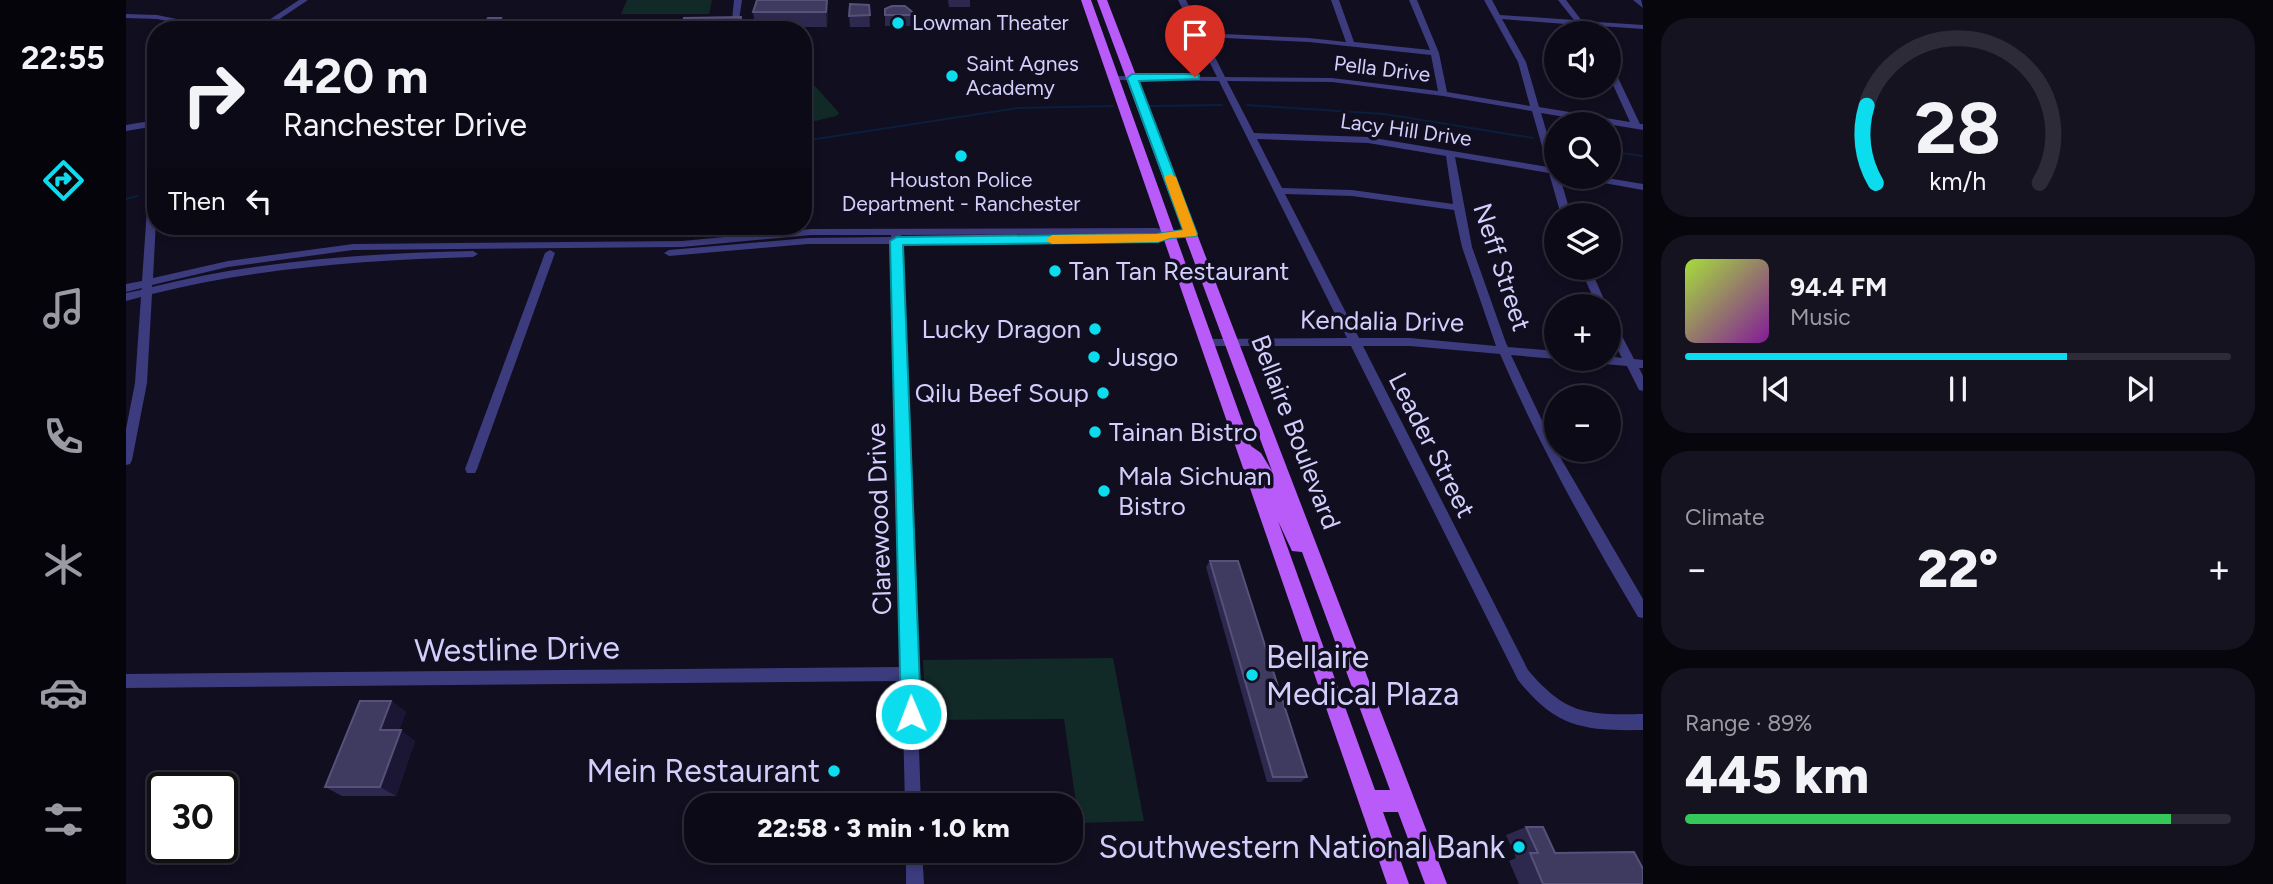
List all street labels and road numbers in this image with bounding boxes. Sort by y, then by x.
street label: Pella Drive [1332,50,1432,87]
street label: Lacy Hill Drive [1339,108,1473,151]
street label: Neff Street [1466,199,1538,335]
street label: Kendalia Drive [1300,304,1464,338]
street label: Bellaire Boulevard [1244,330,1348,534]
street label: Leader Street [1382,367,1482,523]
street label: Clarewood Drive [860,422,898,616]
street label: Westline Drive [414,628,620,670]

